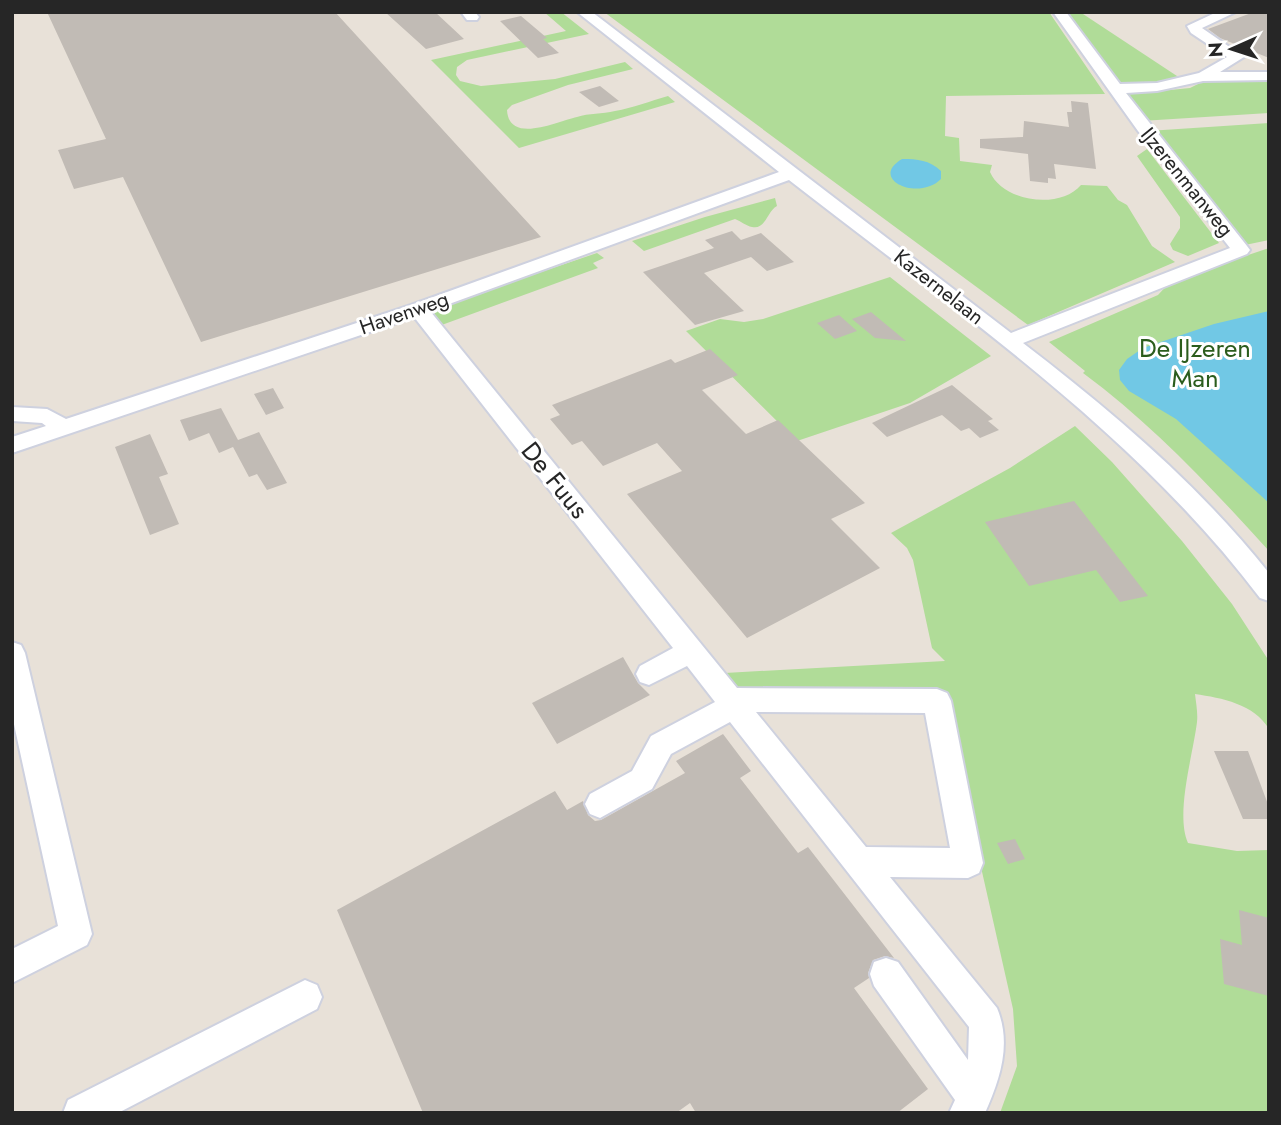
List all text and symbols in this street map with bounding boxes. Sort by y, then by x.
north arrow [1197,14,1267,84]
text: N [1202,42,1229,58]
street label: IJzerenmanweg [1133,121,1241,243]
street label: Kazernelaan [888,242,990,332]
street label: Havenweg [355,284,453,342]
park label: De IJzeren Man [1139,329,1251,397]
street label: De Fuus [512,433,598,527]

